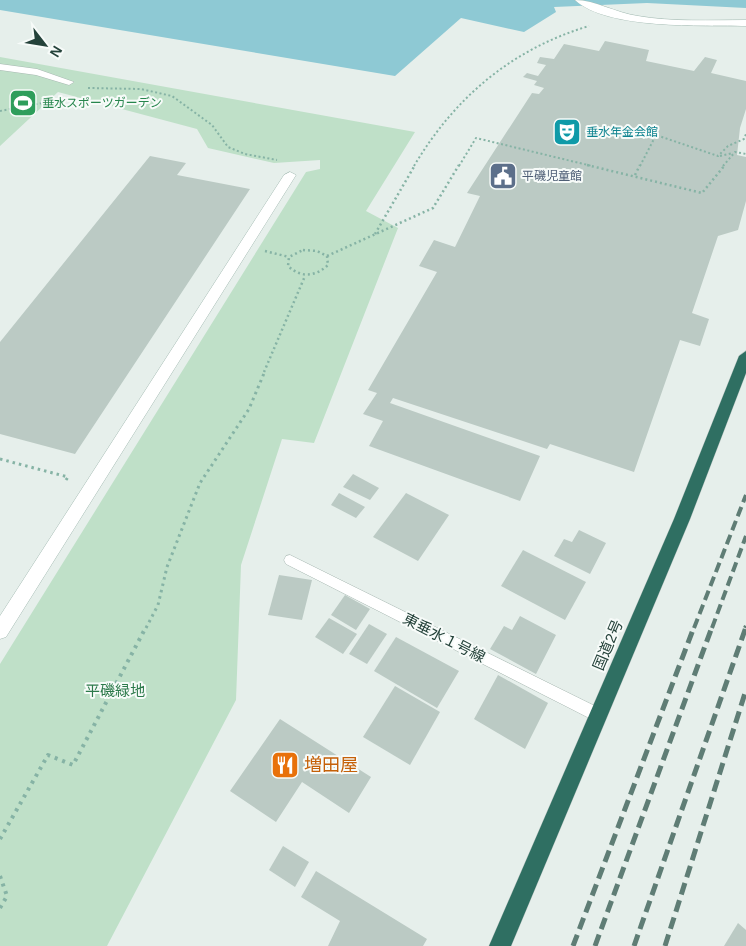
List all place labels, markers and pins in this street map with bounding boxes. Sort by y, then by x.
sports icon: 垂水スポーツガーデン [8,88,38,118]
place label: 垂水スポーツガーデン [42,96,162,110]
theatre icon: 垂水年金会館 [552,117,582,147]
place label: 垂水年金会館 [586,125,658,139]
public building icon: 平磯児童館 [488,161,518,191]
place label: 平磯児童館 [522,169,582,183]
restaurant icon: 増田屋 [270,750,300,780]
place label: 増田屋 [304,755,358,775]

